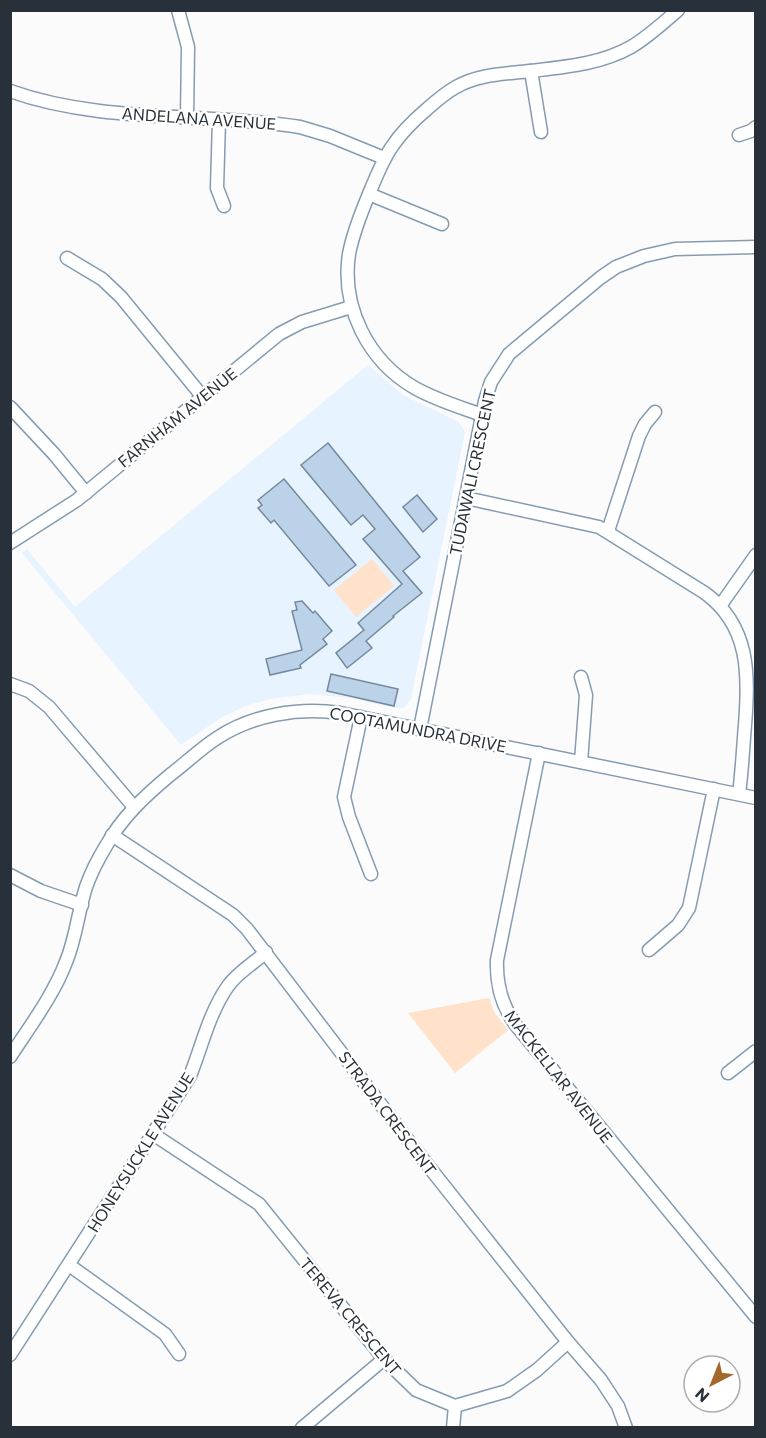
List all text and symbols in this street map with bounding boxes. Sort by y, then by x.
street label: ANDELANA AVENUE [121,103,277,133]
street label: FARNHAM AVENUE [114,363,240,471]
street label: TUDAWALI CRESCENT [445,387,499,557]
street label: COOTAMUNDRA DRIVE [328,703,508,755]
street label: MACKELLAR AVENUE [501,1006,617,1146]
street label: STRADA CRESCENT [335,1047,441,1179]
street label: HONEYSUCKLE AVENUE [83,1069,197,1235]
street label: TEREVA CRESCENT [296,1253,406,1379]
north arrow [682,1354,742,1414]
text: N [691,1384,712,1407]

